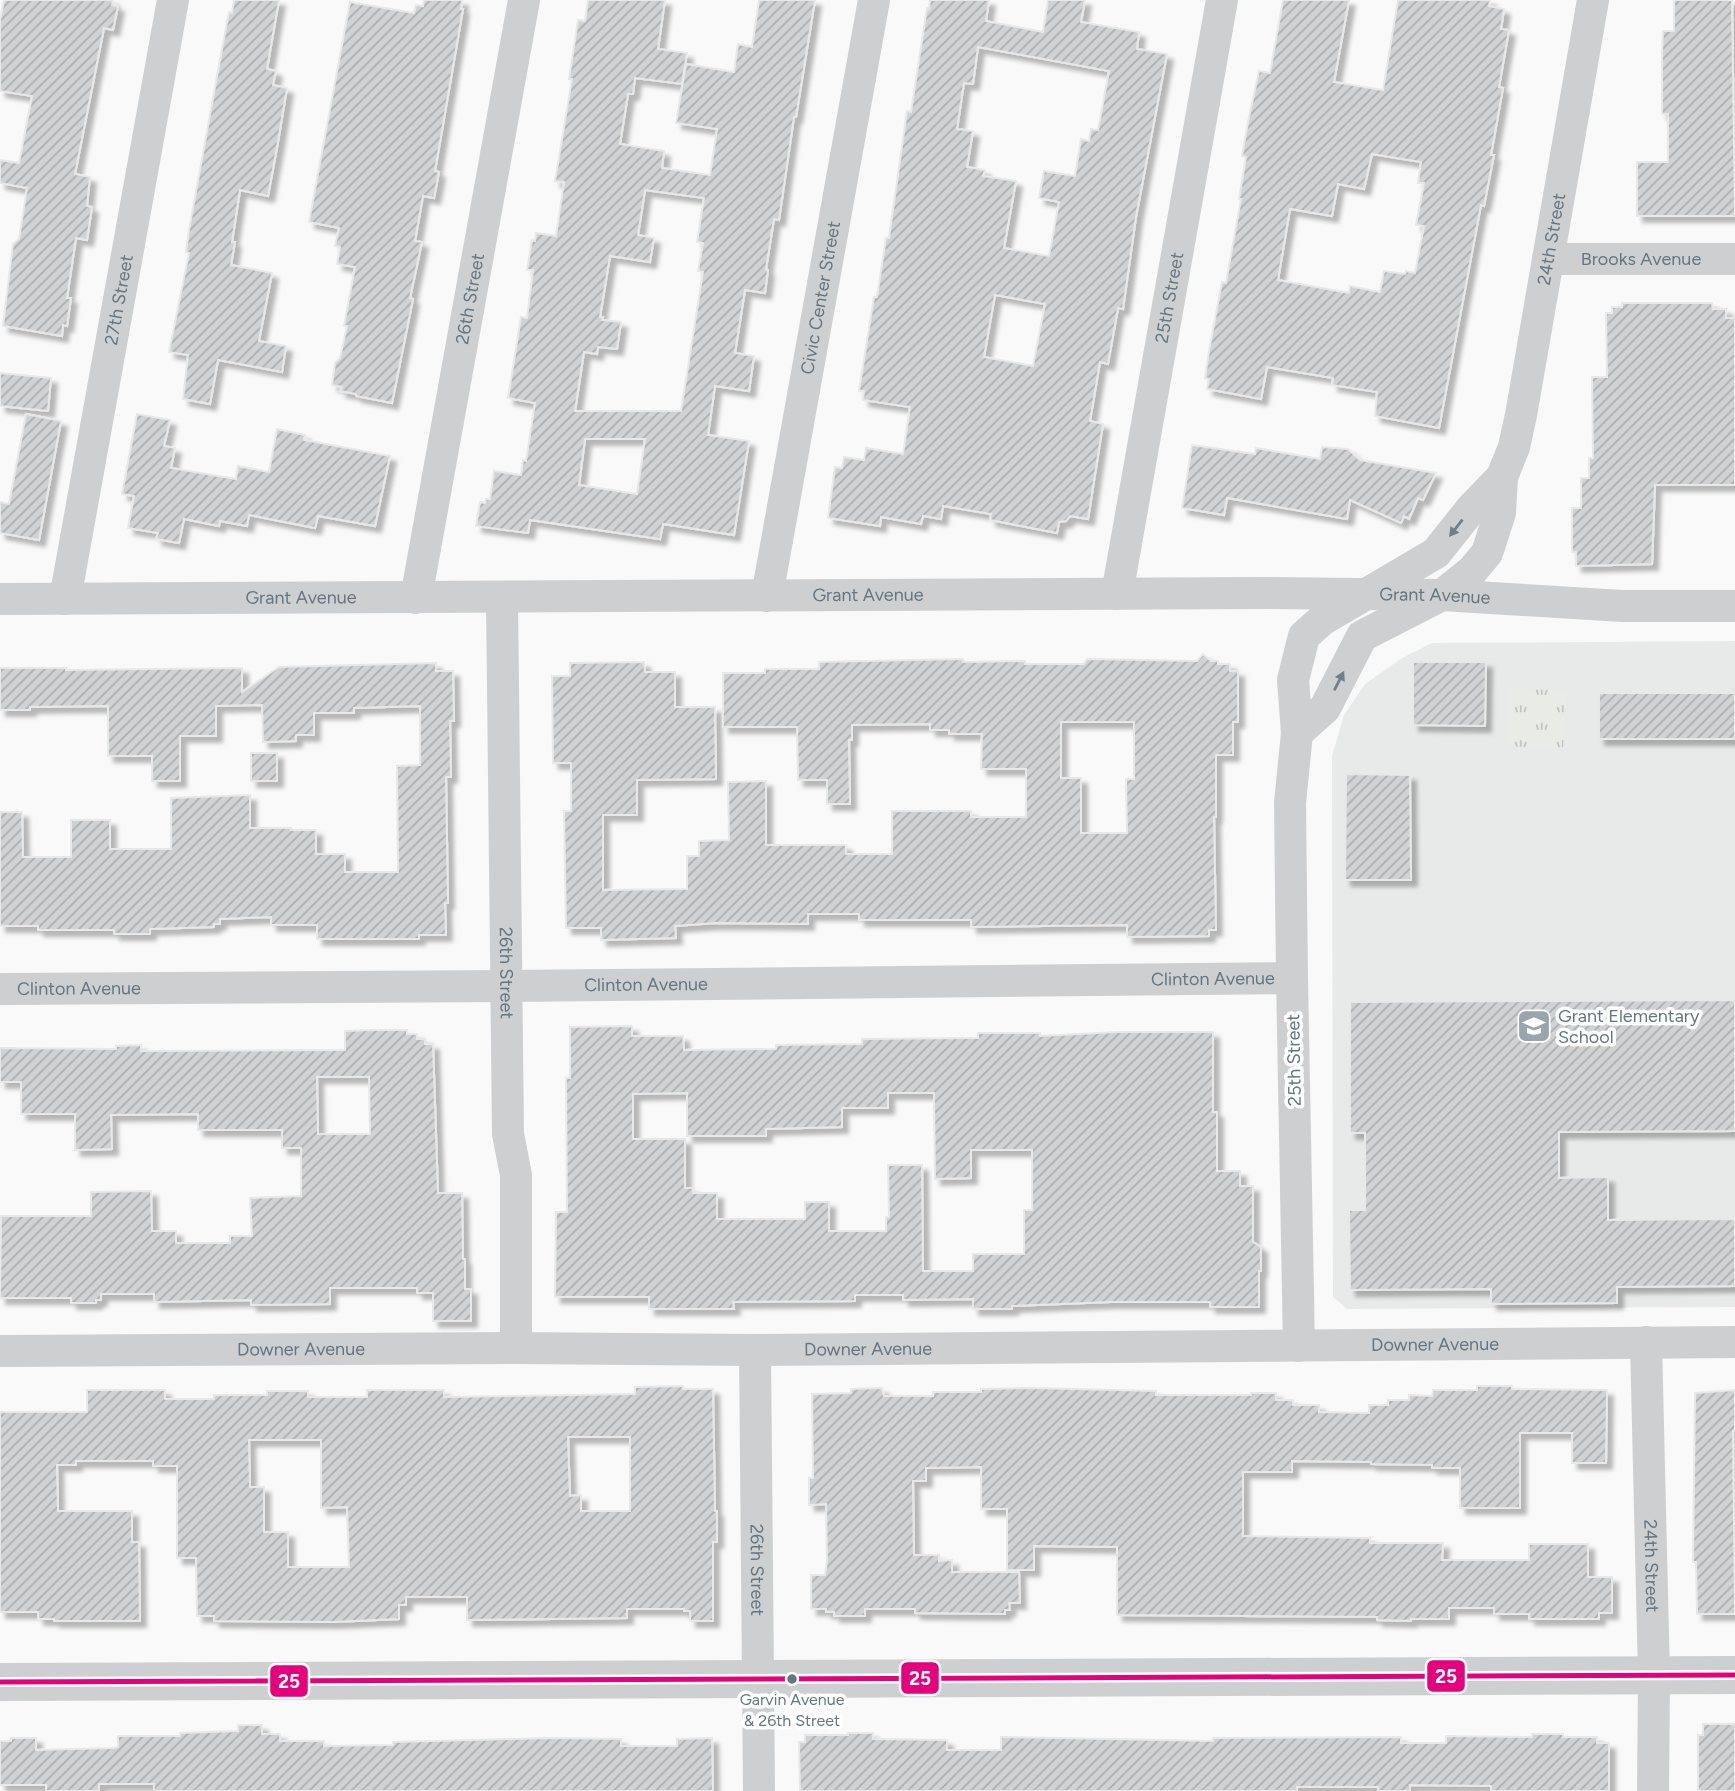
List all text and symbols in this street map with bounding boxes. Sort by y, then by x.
street label: 24th Street [1533,191,1570,287]
street label: Civic Center Street [796,219,845,376]
street label: Brooks Avenue [1581,248,1701,270]
street label: 25th Street [1151,250,1188,345]
street label: 26th Street [451,251,489,346]
street label: 27th Street [100,253,138,347]
one-way arrow [1448,518,1463,536]
street label: Grant Avenue [1379,583,1491,609]
street label: Grant Avenue [812,584,924,606]
street label: Grant Avenue [245,586,357,609]
one-way arrow [1333,671,1345,691]
street label: 26th Street [495,927,518,1019]
street label: Clinton Avenue [1151,967,1275,990]
street label: Clinton Avenue [584,973,708,996]
street label: Clinton Avenue [17,977,141,1000]
place label: Grant Elementary School [1558,1005,1700,1048]
school or university icon: Grant Elementary School [1515,1007,1553,1045]
street label: 25th Street [1282,1014,1306,1106]
street label: Downer Avenue [1371,1333,1499,1356]
street label: Downer Avenue [237,1338,365,1361]
street label: Downer Avenue [804,1338,932,1361]
street label: 24th Street [1639,1519,1663,1613]
street label: 26th Street [746,1524,768,1616]
line badge: 25 [1426,1659,1466,1693]
line badge: 25 [900,1661,940,1695]
line badge: 25 [269,1664,309,1698]
text: 25 [1435,1665,1457,1688]
text: 25 [909,1667,931,1690]
text: 25 [278,1670,300,1693]
marker: Garvin Avenue & 26th Street [785,1672,799,1686]
place label: Garvin Avenue & 26th Street [740,1690,845,1730]

